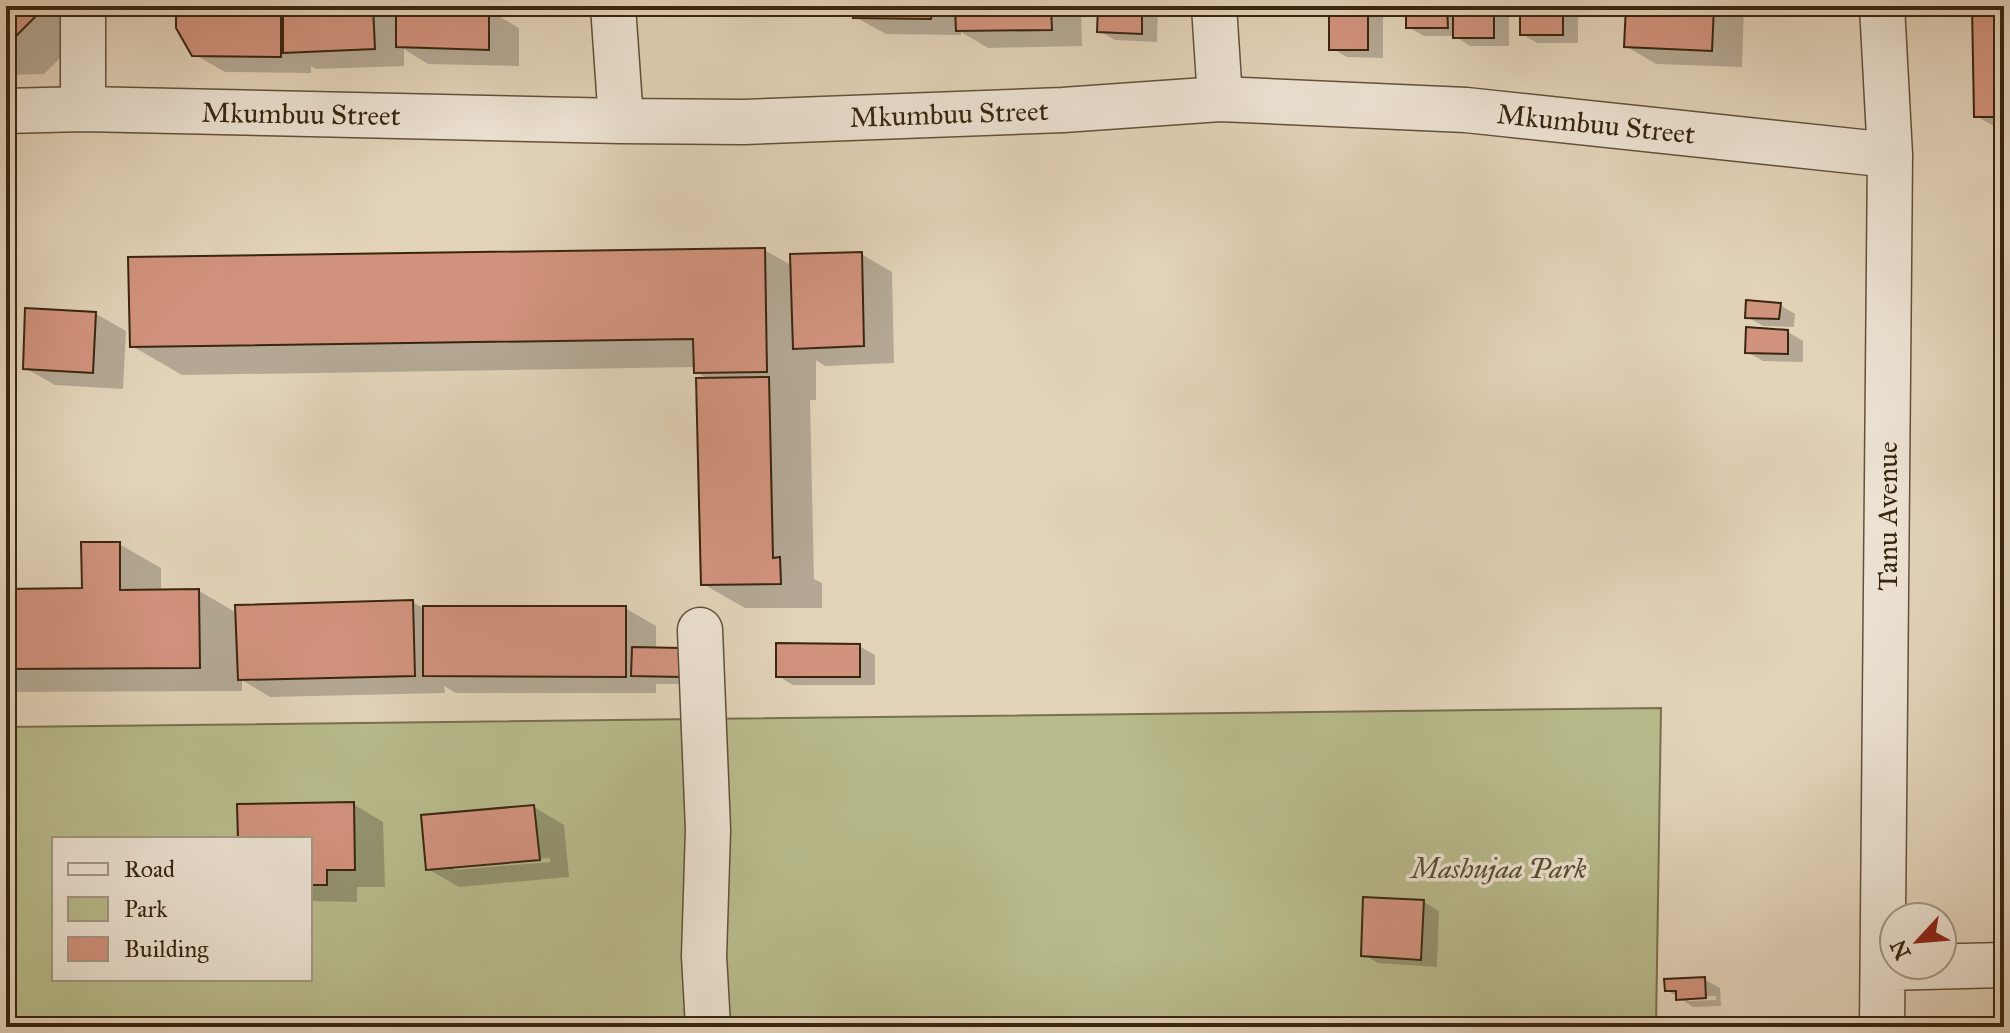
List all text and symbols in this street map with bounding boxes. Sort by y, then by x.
street label: Mkumbuu Street [849,93,1049,135]
street label: Mkumbuu Street [201,95,401,133]
street label: Mkumbuu Street [1495,96,1697,152]
street label: Tanu Avenue [1870,441,1905,591]
legend [52,837,312,981]
park label: Mashujaa Park [1408,851,1587,886]
text: Road [124,854,175,884]
text: Park [124,894,168,924]
north arrow [1878,901,1958,981]
text: Building [124,934,209,964]
text: N [1884,935,1917,964]

